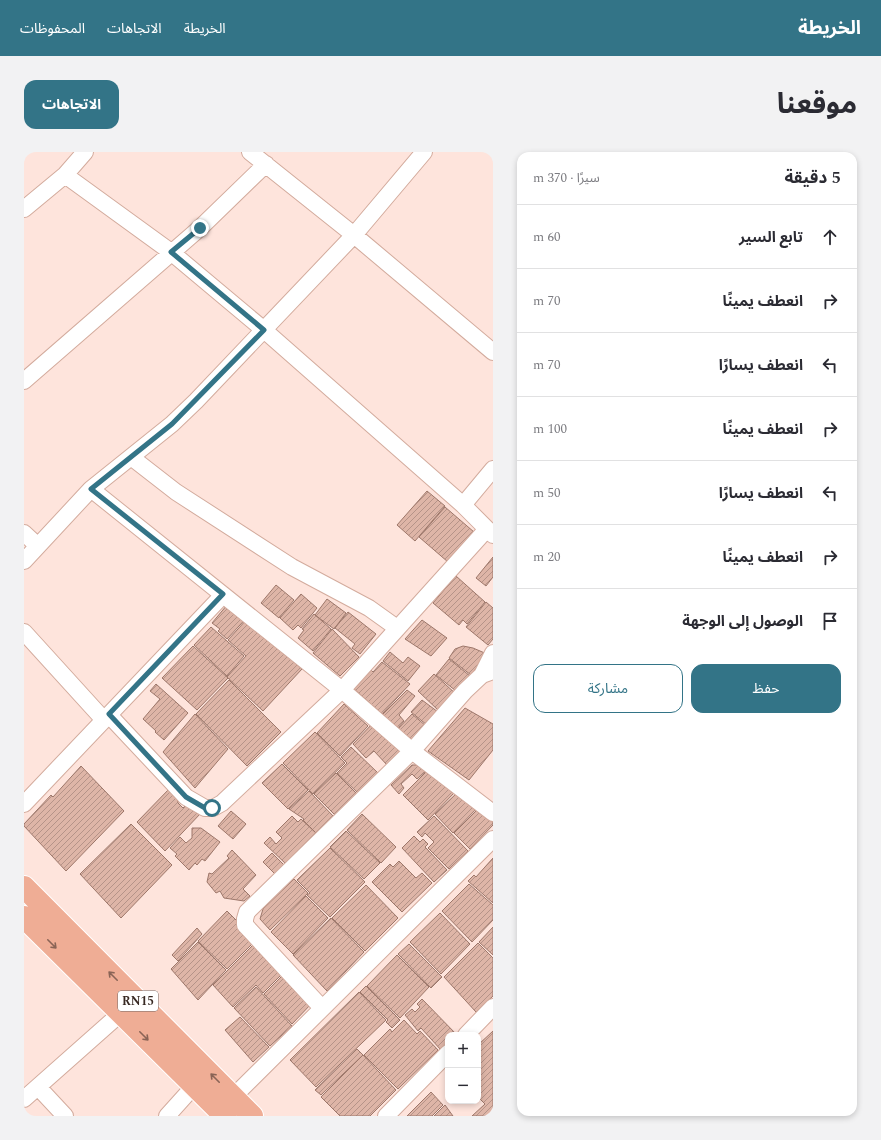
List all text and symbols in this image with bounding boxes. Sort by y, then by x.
text: الخريطة [798,14,861,43]
text: المحفوظات [20,18,85,39]
text: الاتجاهات [107,18,162,39]
text: الخريطة [184,18,226,39]
button: الاتجاهات [24,80,119,129]
text: موقعنا [777,83,857,126]
text: 5 دقيقة [784,165,841,191]
text: سيرًا · 370 m [533,168,600,188]
route end [191,219,209,237]
text: تابع السير [739,226,803,249]
icon: ahead [819,226,841,248]
text: 60 m [533,227,560,247]
text: انعطف يمينًا [723,290,803,313]
icon: right [819,290,841,312]
text: 70 m [533,291,560,311]
text: انعطف يسارًا [719,354,803,377]
icon: left [819,354,841,376]
text: 70 m [533,355,560,375]
text: انعطف يمينًا [723,418,803,441]
icon: right [819,418,841,440]
text: 100 m [533,419,567,439]
text: انعطف يسارًا [719,482,803,505]
icon: left [819,482,841,504]
text: 50 m [533,483,560,503]
text: انعطف يمينًا [723,546,803,569]
icon: right [819,546,841,568]
text: 20 m [533,547,560,567]
text: الوصول إلى الوجهة [682,610,803,633]
icon: arrive [819,610,841,632]
button: مشاركة [533,664,683,713]
button: حفظ [691,664,841,713]
route start [203,799,221,817]
one-way arrow [47,939,57,949]
one-way arrow [108,972,118,981]
road number: RN15 [118,991,158,1011]
one-way arrow [139,1031,149,1041]
map controls [445,1032,481,1104]
button: + [445,1032,481,1068]
button: − [445,1068,481,1104]
one-way arrow [210,1074,220,1083]

